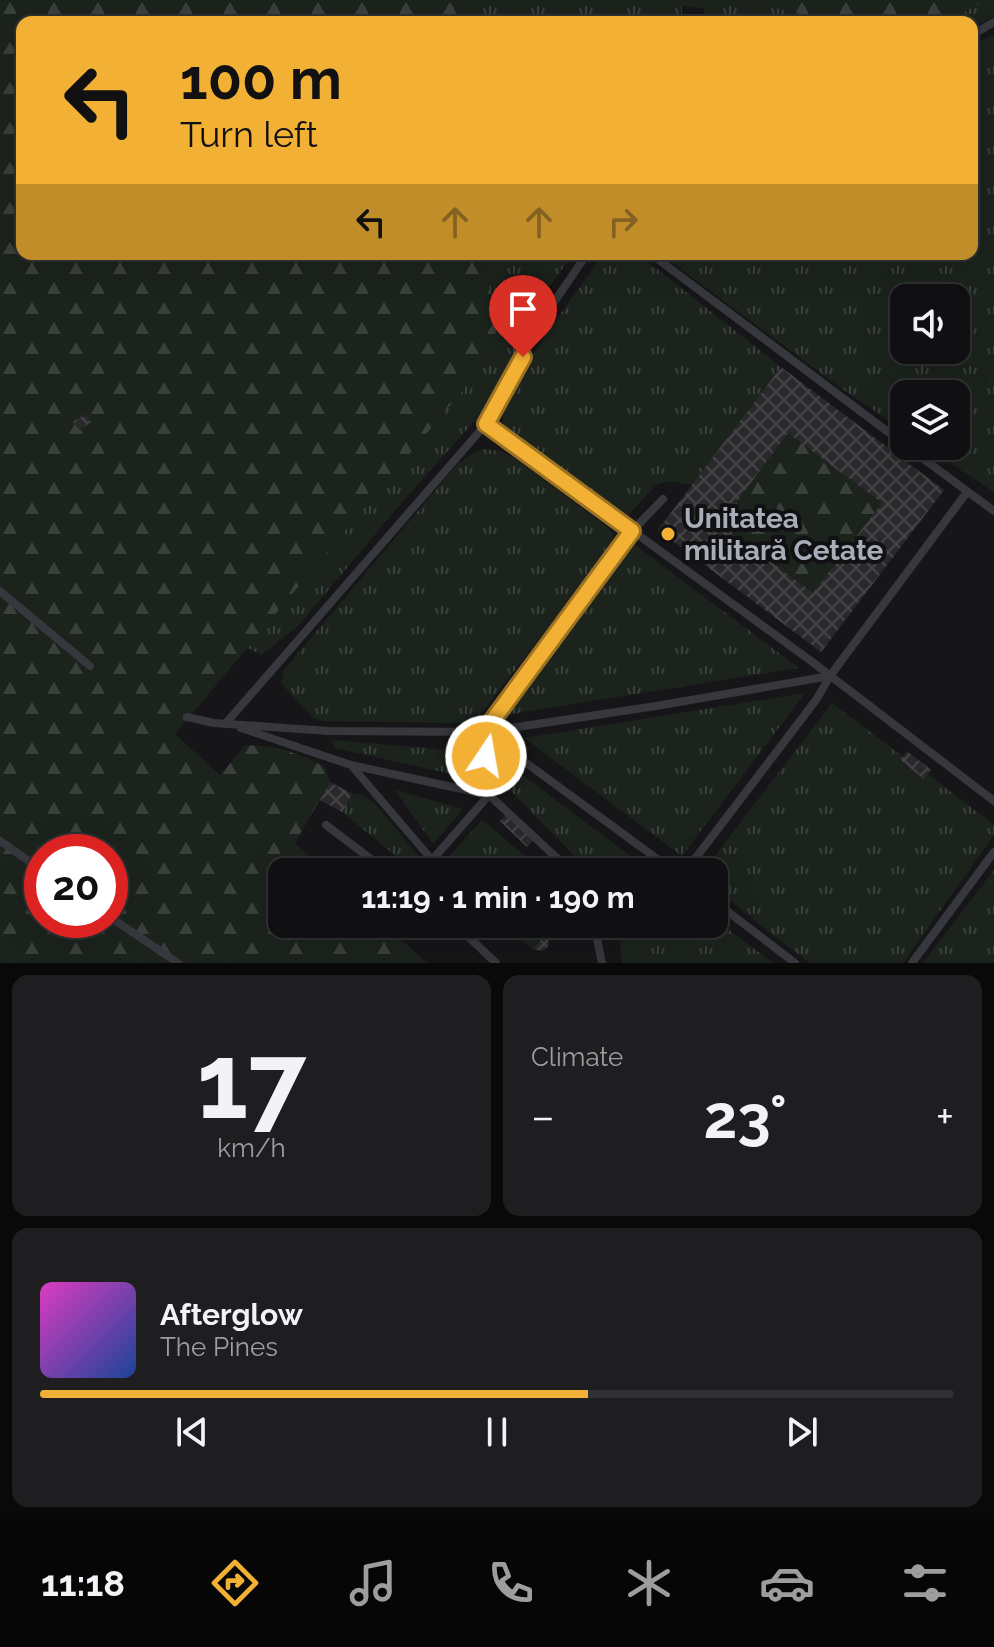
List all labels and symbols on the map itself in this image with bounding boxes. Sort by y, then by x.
pin [489,275,557,357]
place label: Unitatea militară Cetate [684,502,884,567]
marker: Unitatea militară Cetate [659,525,677,543]
position arrow [444,714,528,798]
speed limit sign: 20 [24,834,128,938]

